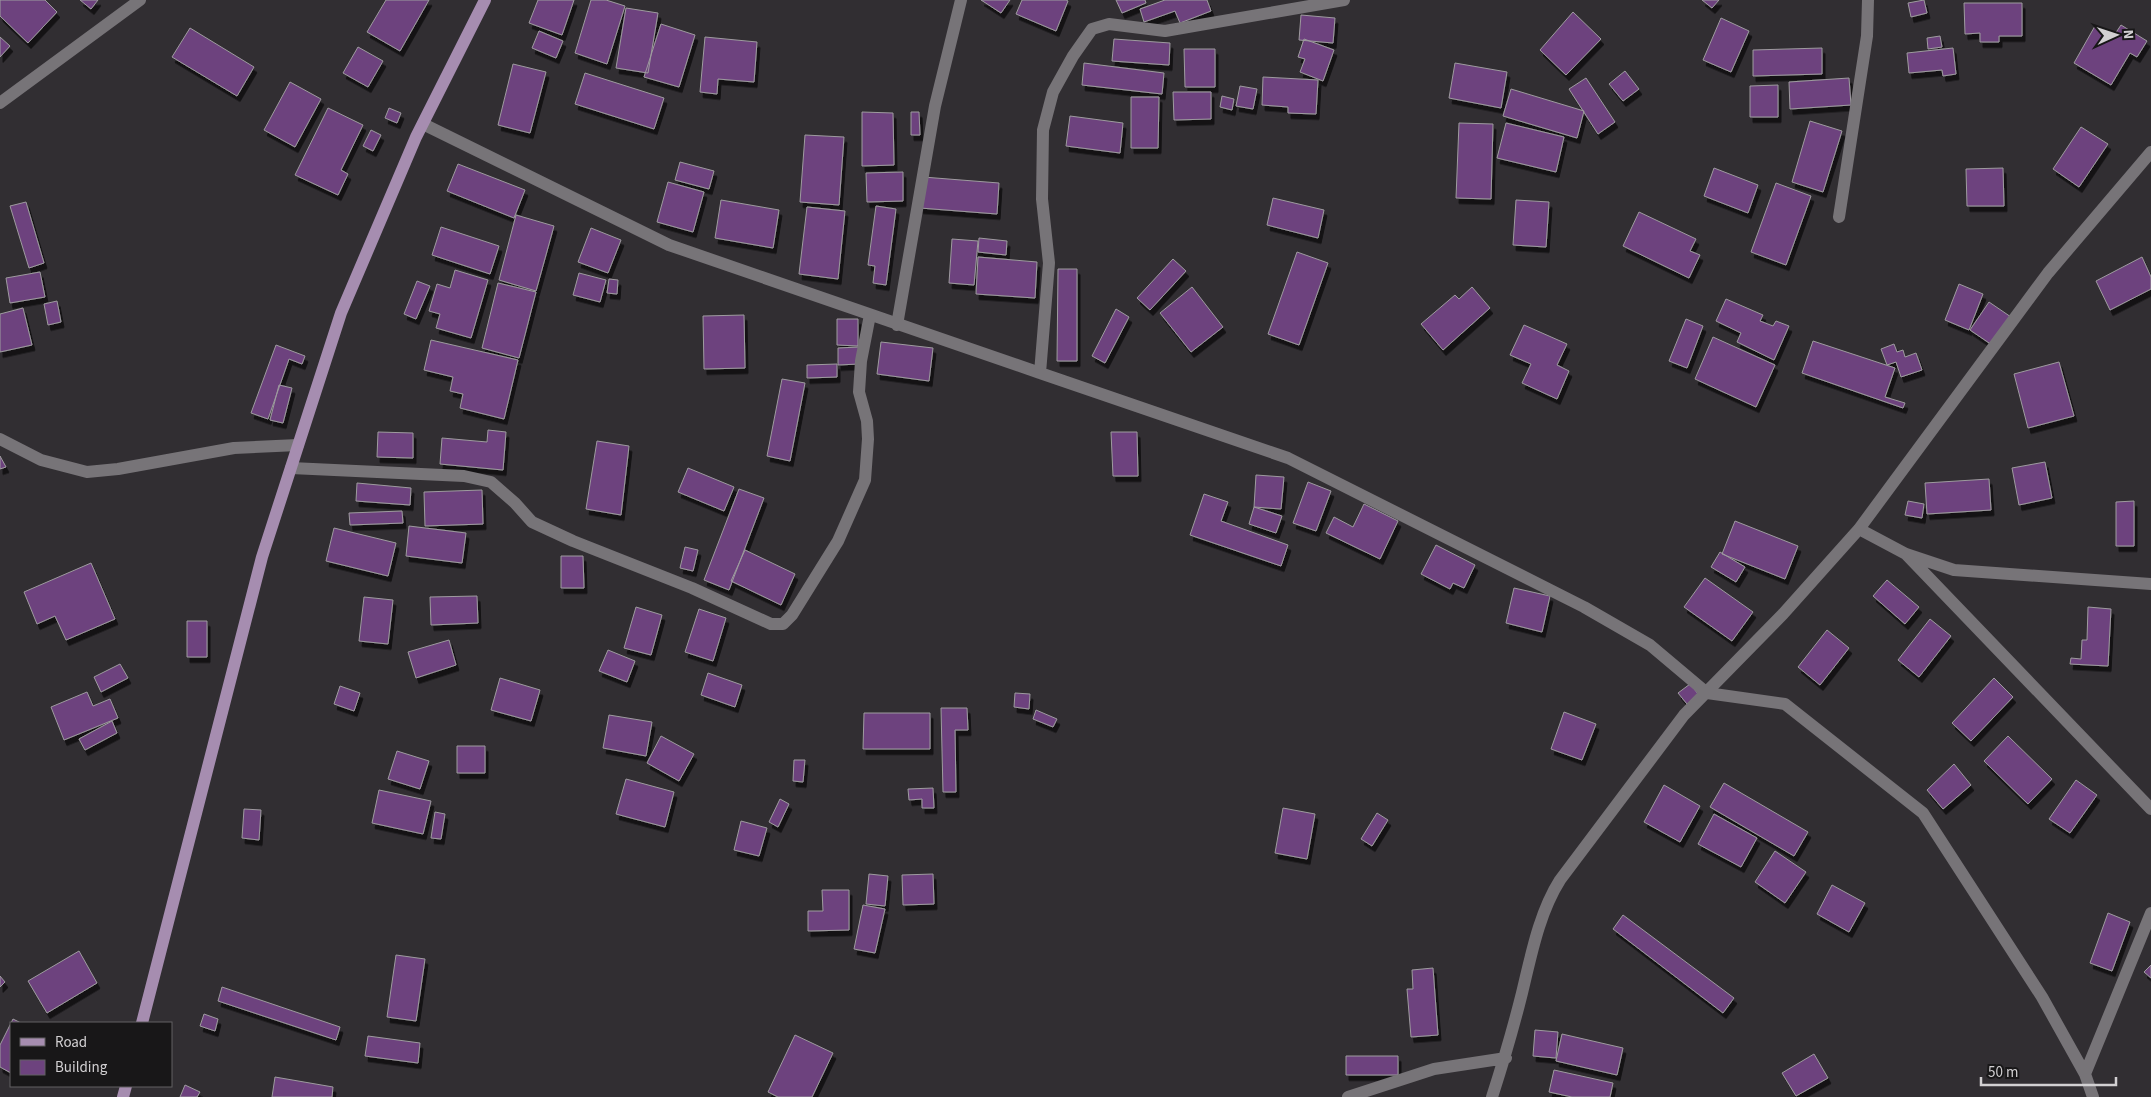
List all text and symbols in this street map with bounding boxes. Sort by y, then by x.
north arrow [2091,10,2141,60]
text: N [2118,29,2138,40]
legend [10,1022,172,1087]
text: Road [55,1032,87,1053]
scale bar [1981,1054,2116,1086]
text: Building [55,1057,108,1078]
text: 50 m [1988,1062,2018,1083]

